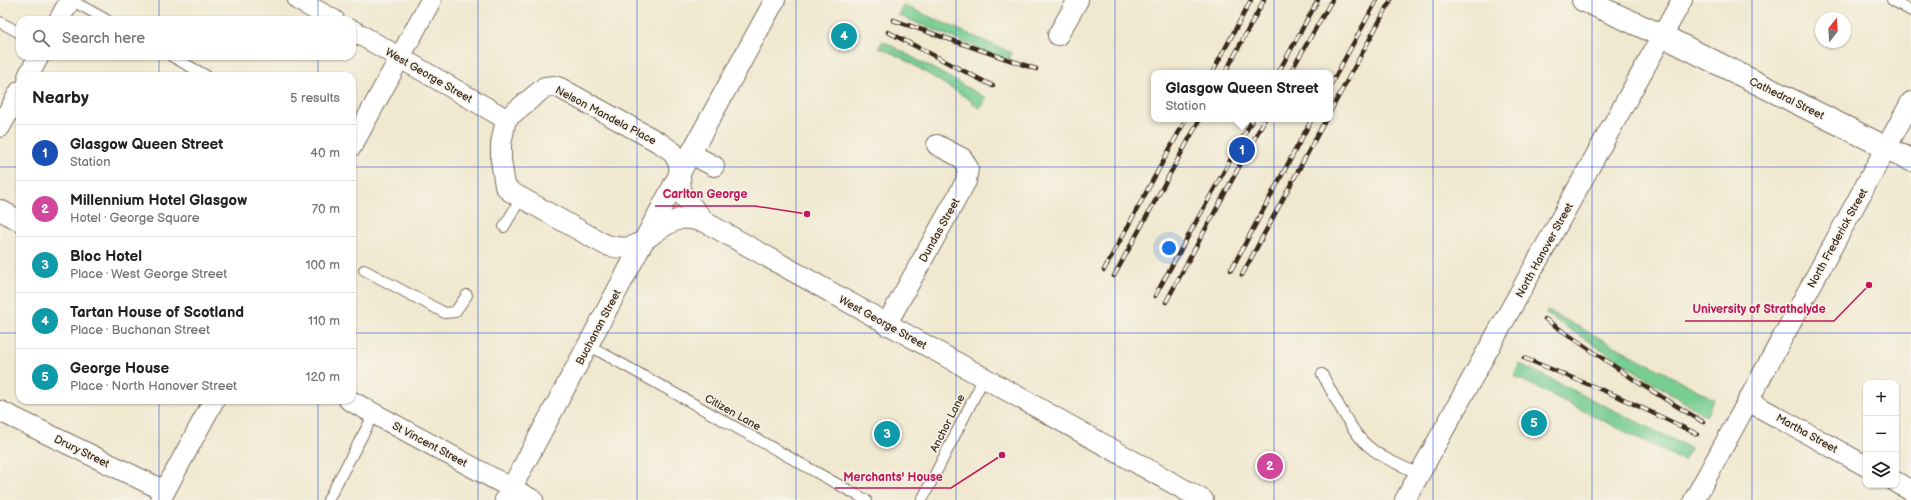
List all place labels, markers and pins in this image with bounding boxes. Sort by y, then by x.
pin: 4 [831,21,857,51]
pin: 1 [1229,135,1255,165]
callout: Carlton George [655,182,755,206]
callout: University of Strathclyde [1685,297,1834,321]
pin: 5 [1521,408,1547,438]
pin: 3 [874,419,900,449]
pin: 2 [1257,451,1283,481]
callout: Merchants' House [835,464,951,488]

